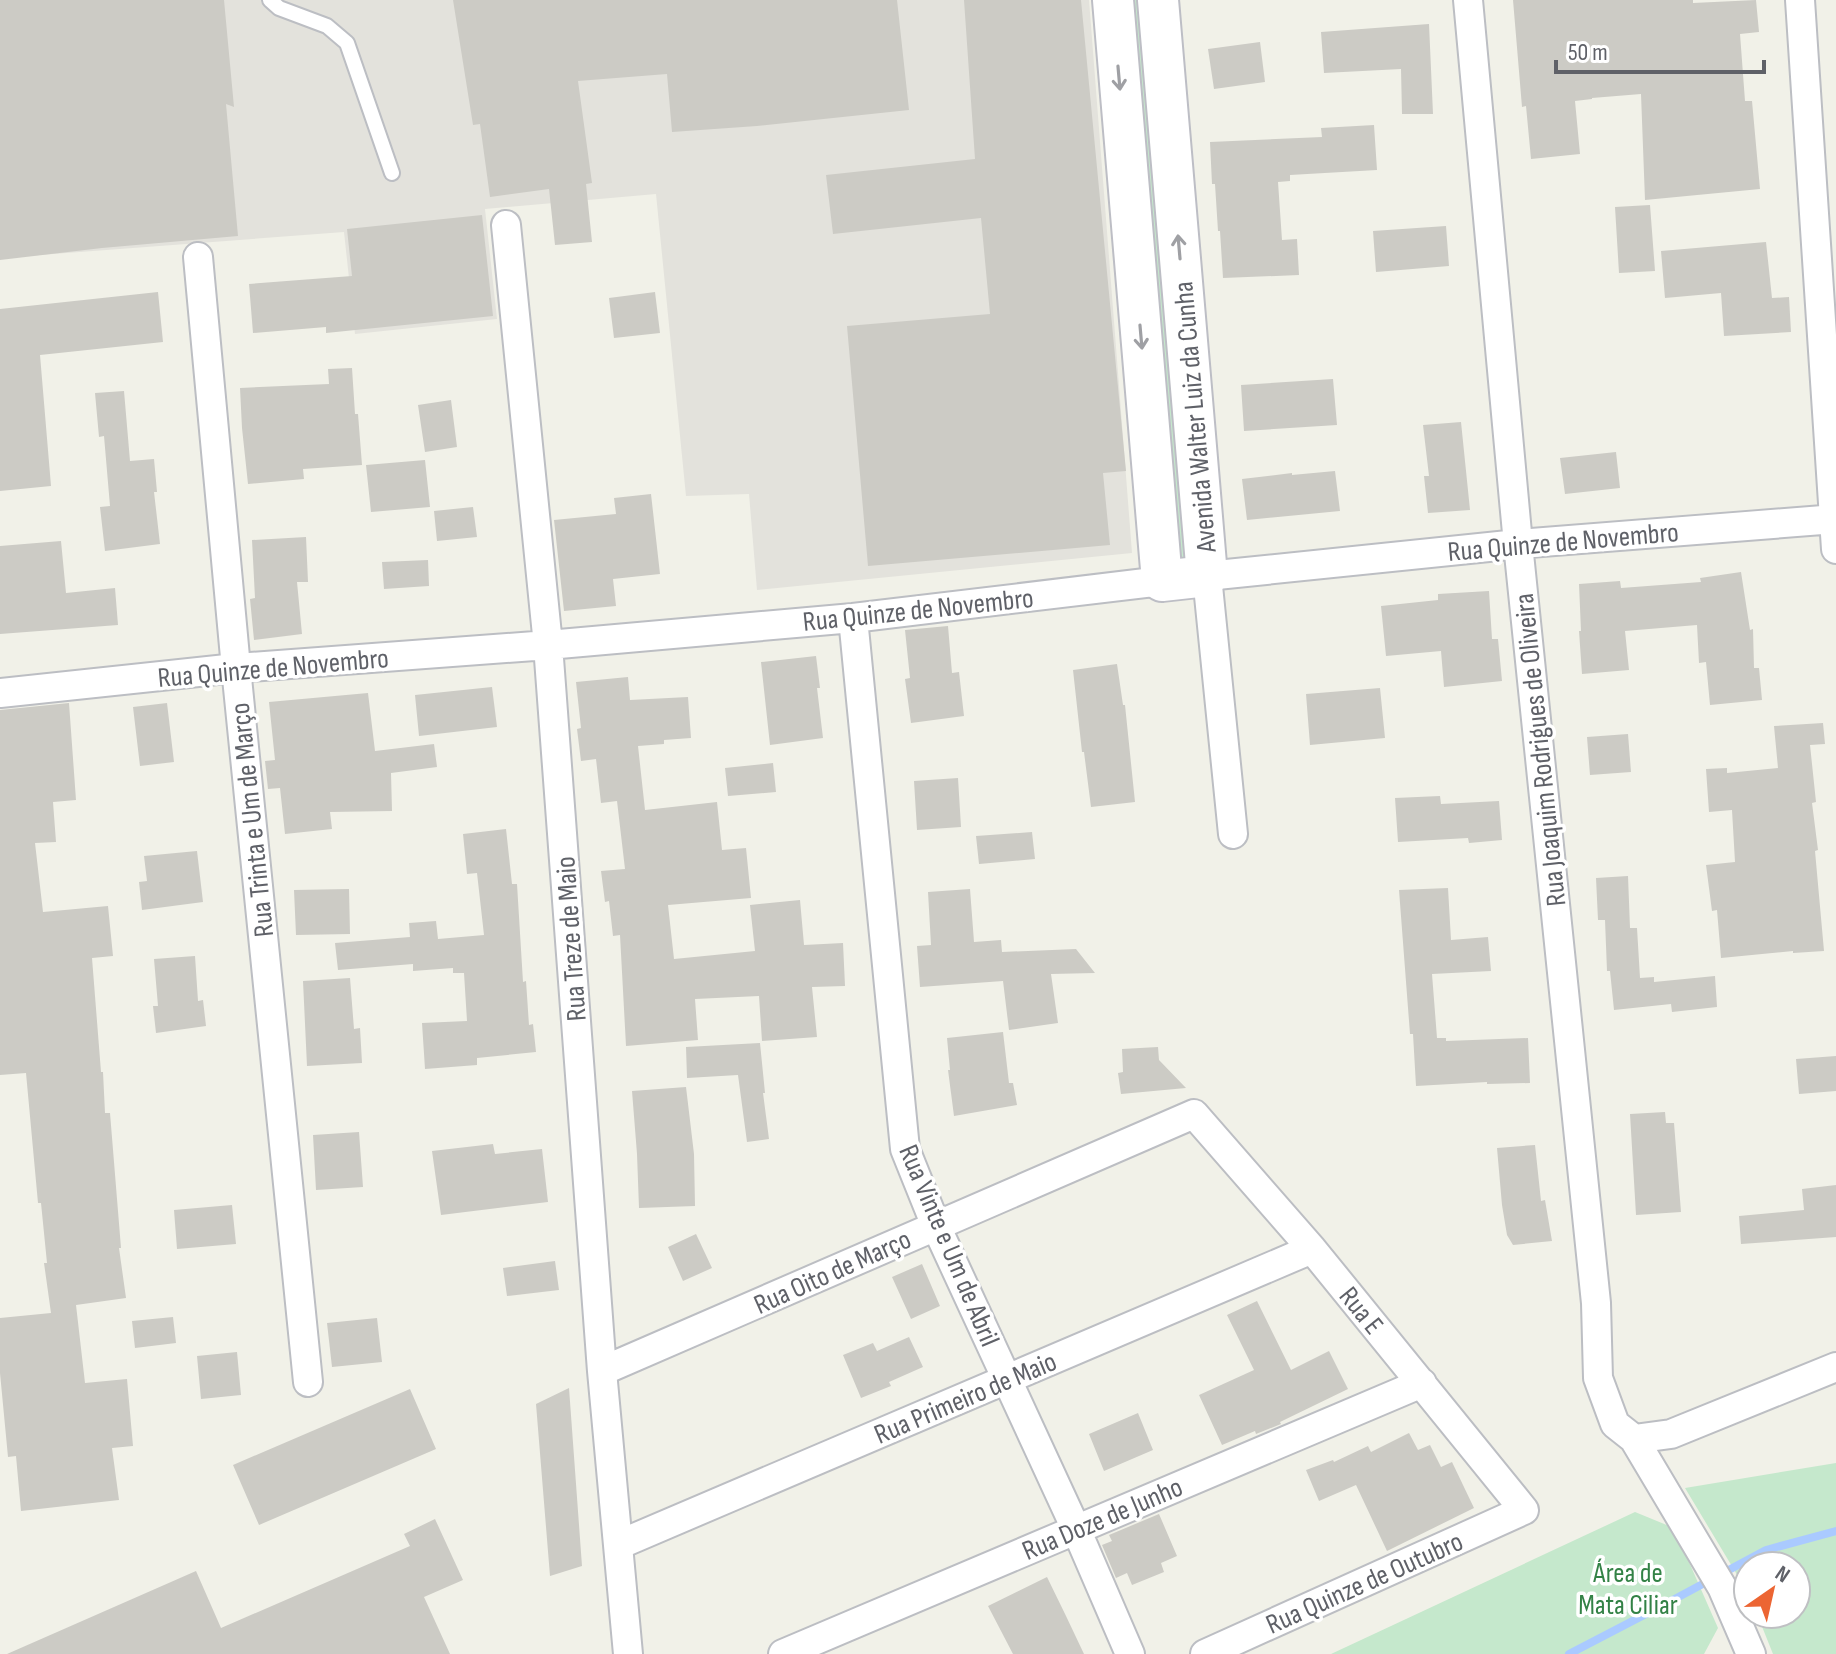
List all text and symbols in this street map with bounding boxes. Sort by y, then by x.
scale bar [1556,24,1764,74]
text: 50 m [1568,38,1608,67]
one-way arrow [1112,64,1127,91]
one-way arrow [1171,234,1186,261]
street label: Avenida Walter Luiz da Cunha [1167,280,1224,555]
one-way arrow [1134,323,1149,350]
street label: Rua Quinze de Novembro [1446,516,1680,569]
street label: Rua Quinze de Novembro [801,582,1035,639]
street label: Rua Joaquim Rodrigues de Oliveira [1508,592,1573,908]
street label: Rua Quinze de Novembro [156,642,390,695]
street label: Rua Trinta e Um de Março [224,701,281,939]
street label: Rua Treze de Maio [549,855,594,1022]
street label: Rua Vinte e Um de Abril [891,1140,1006,1351]
street label: Rua Oito de Março [749,1223,916,1322]
street label: Rua E [1332,1281,1390,1341]
street label: Rua Primeiro de Maio [870,1345,1062,1452]
street label: Rua Doze de Junho [1018,1471,1188,1568]
street label: Rua Quinze de Outubro [1261,1525,1468,1642]
north arrow [1732,1550,1812,1630]
park label: Área de Mata Ciliar [1578,1557,1678,1622]
text: N [1770,1560,1795,1589]

